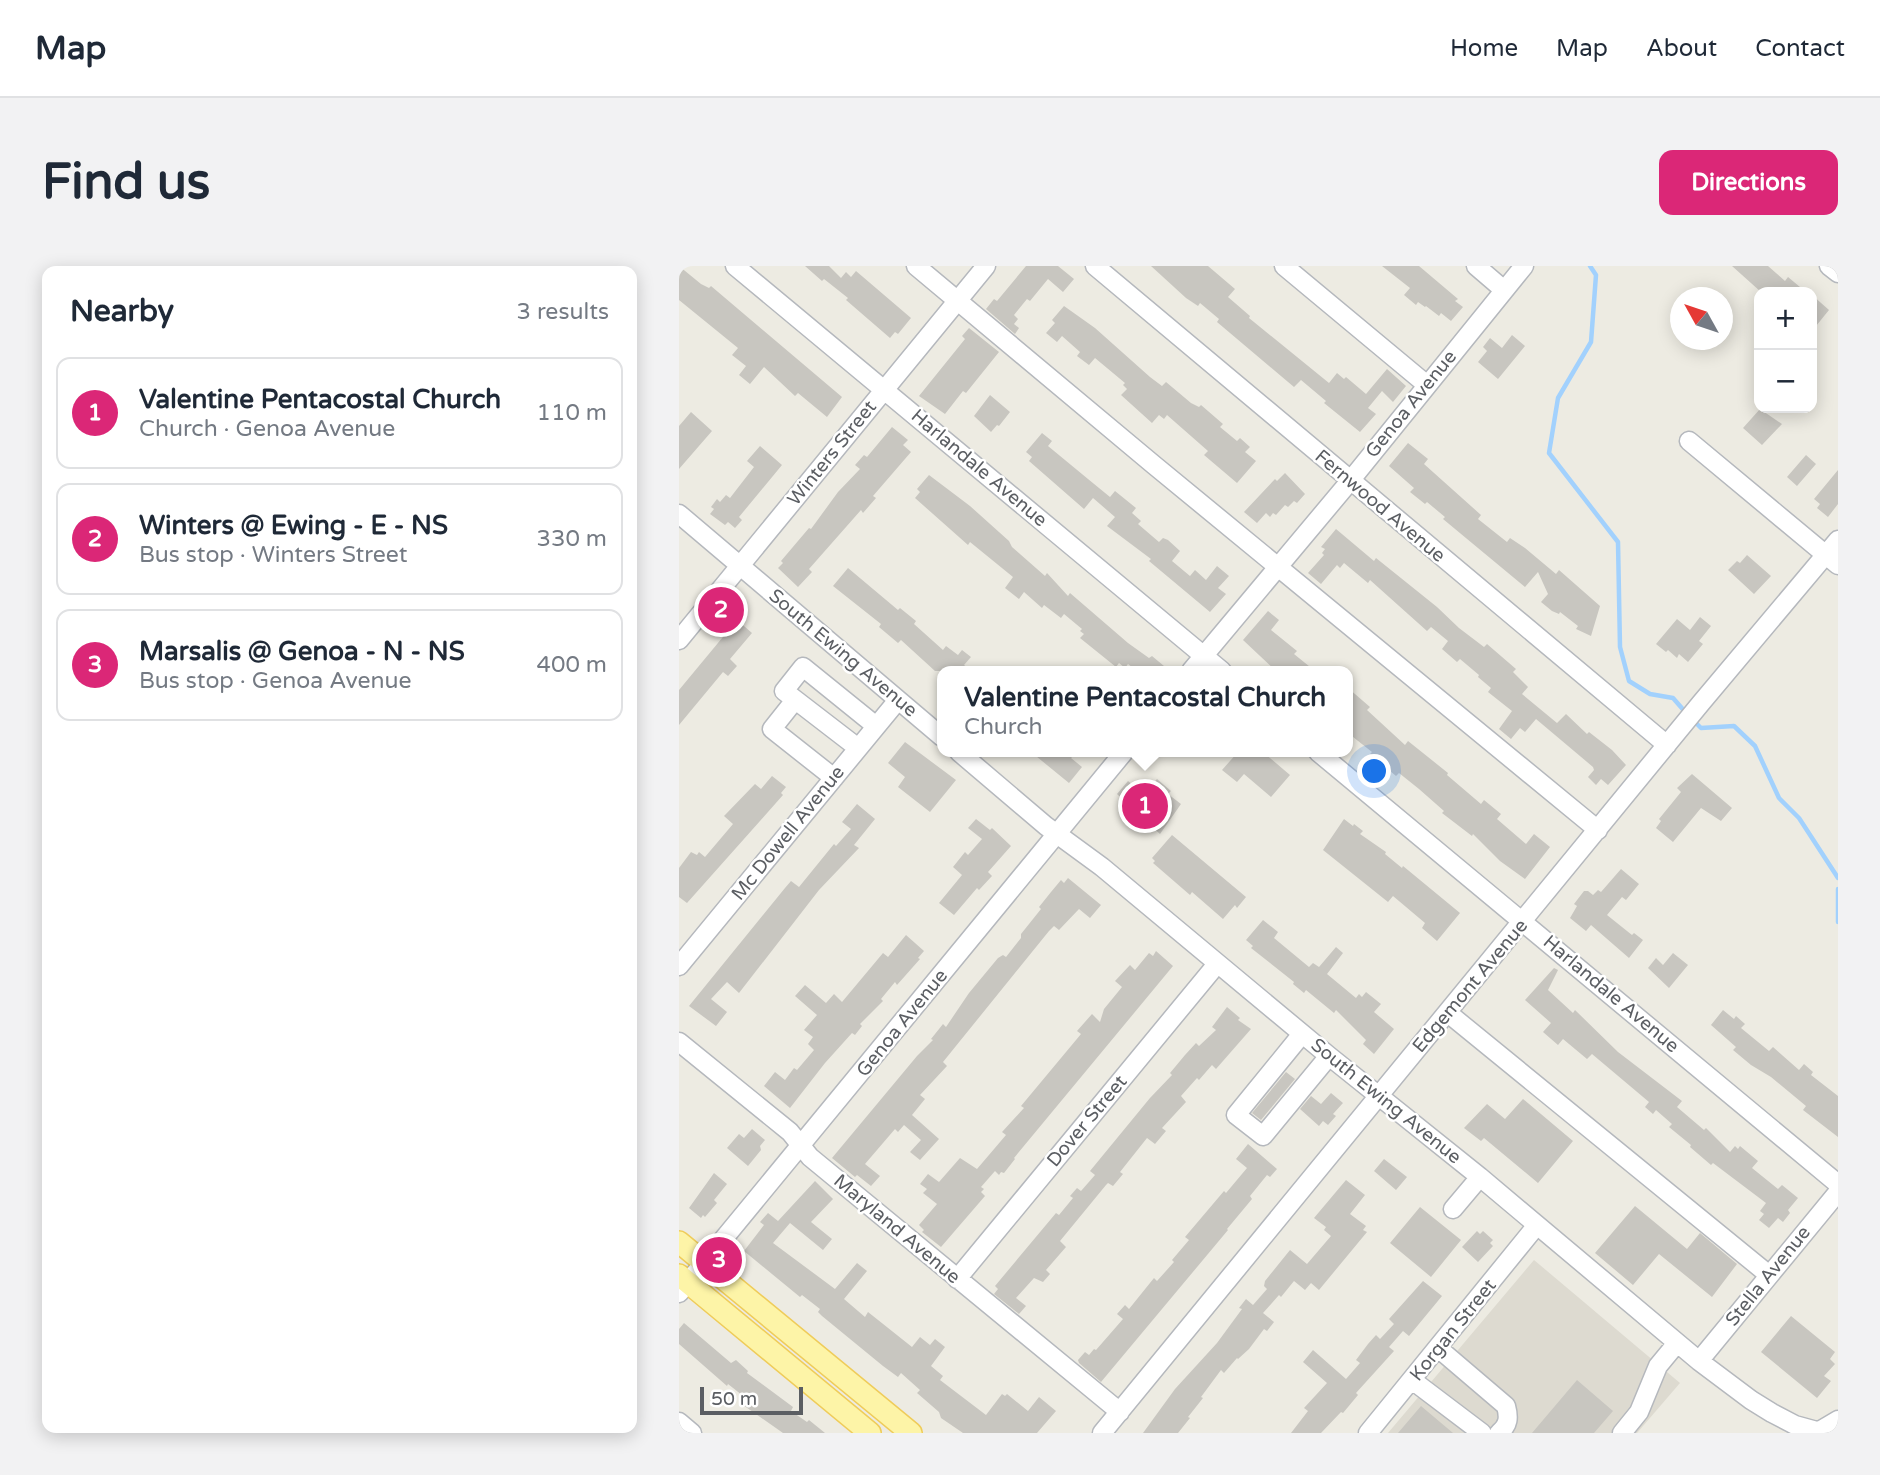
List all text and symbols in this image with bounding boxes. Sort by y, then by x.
text: Map [35,29,106,68]
text: Home [1450,34,1518,63]
text: Map [1556,34,1608,63]
text: About [1646,34,1717,63]
text: Contact [1755,34,1845,63]
button: Directions [1659,150,1838,215]
text: Find us [42,153,210,212]
north arrow [1670,287,1733,350]
map controls [1754,287,1817,413]
button: + [1754,287,1817,350]
text: Nearby [70,293,174,330]
text: 3 results [516,298,609,326]
street label: Genoa Avenue [1361,346,1461,462]
button: − [1754,350,1817,413]
text: Valentine Pentacostal Church [139,384,501,415]
street label: Winters Street [783,396,881,510]
text: 1 [88,399,102,427]
text: 110 m [537,399,607,427]
street label: Harlandale Avenue [907,405,1051,531]
text: Church · Genoa Avenue [139,415,395,443]
street label: Fernwood Avenue [1310,445,1450,567]
text: Winters @ Ewing - E - NS [139,510,448,541]
text: 2 [88,525,102,553]
text: 330 m [537,525,607,553]
text: Bus stop · Winters Street [139,541,408,569]
pin: 2 [698,584,744,636]
street label: South Ewing Avenue [764,585,922,721]
text: Marsalis @ Genoa - N - NS [139,636,465,667]
text: 3 [88,651,102,679]
text: 400 m [537,651,607,679]
popup [937,666,1353,757]
text: Bus stop · Genoa Avenue [139,667,411,695]
text: Valentine Pentacostal Church [964,682,1326,713]
text: Church [964,713,1043,741]
your location [1357,754,1391,788]
street label: Mc Dowell Avenue [727,761,849,905]
pin: 1 [1122,780,1168,832]
street label: Edgemont Avenue [1408,915,1532,1057]
street label: Harlandale Avenue [1539,931,1683,1057]
street label: Genoa Avenue [852,965,952,1081]
street label: South Ewing Avenue [1307,1034,1465,1168]
street label: Dover Street [1042,1071,1132,1171]
street label: Maryland Avenue [829,1170,965,1288]
street label: Stella Avenue [1721,1222,1815,1330]
pin: 3 [696,1234,742,1286]
street label: Korgan Street [1405,1275,1501,1385]
scale bar [700,1384,803,1416]
text: 50 m [711,1388,757,1410]

